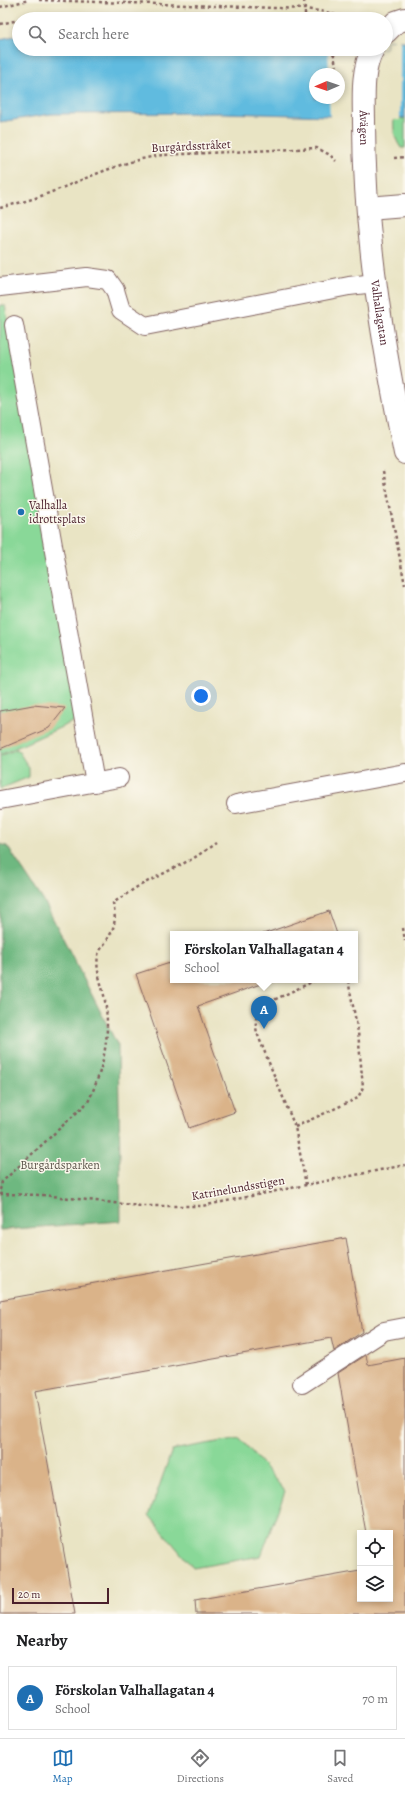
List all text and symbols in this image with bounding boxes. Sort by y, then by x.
search box [12,12,393,56]
icon: search [26,23,48,45]
text: Search here [58,24,129,44]
north arrow [309,68,345,104]
street label: Åvägen [356,109,372,146]
street label: Burgårdsstråket [151,136,231,156]
street label: Valhallagatan [367,278,393,347]
place label: Valhalla idrottsplats [28,497,86,527]
marker: Valhalla idrottsplats [16,507,26,517]
your location [191,686,211,706]
popup [170,931,358,983]
text: Förskolan Valhallagatan 4 [184,939,344,959]
text: School [184,959,219,976]
pin: A [251,996,277,1029]
park label: Burgårdsparken [20,1157,100,1173]
street label: Katrinelundsstigen [190,1172,286,1204]
map controls [357,1530,393,1602]
button: locate [357,1530,393,1566]
button: layers [357,1566,393,1602]
scale bar [12,1586,109,1605]
text: 20 m [18,1587,40,1602]
text: Nearby [16,1629,67,1652]
text: Förskolan Valhallagatan 4 [55,1680,215,1700]
text: A [26,1690,34,1707]
text: 70 m [362,1690,388,1707]
text: School [55,1700,90,1717]
tab: Map [52,1747,74,1786]
tab: Directions [177,1747,224,1786]
tab: Saved [327,1747,353,1786]

